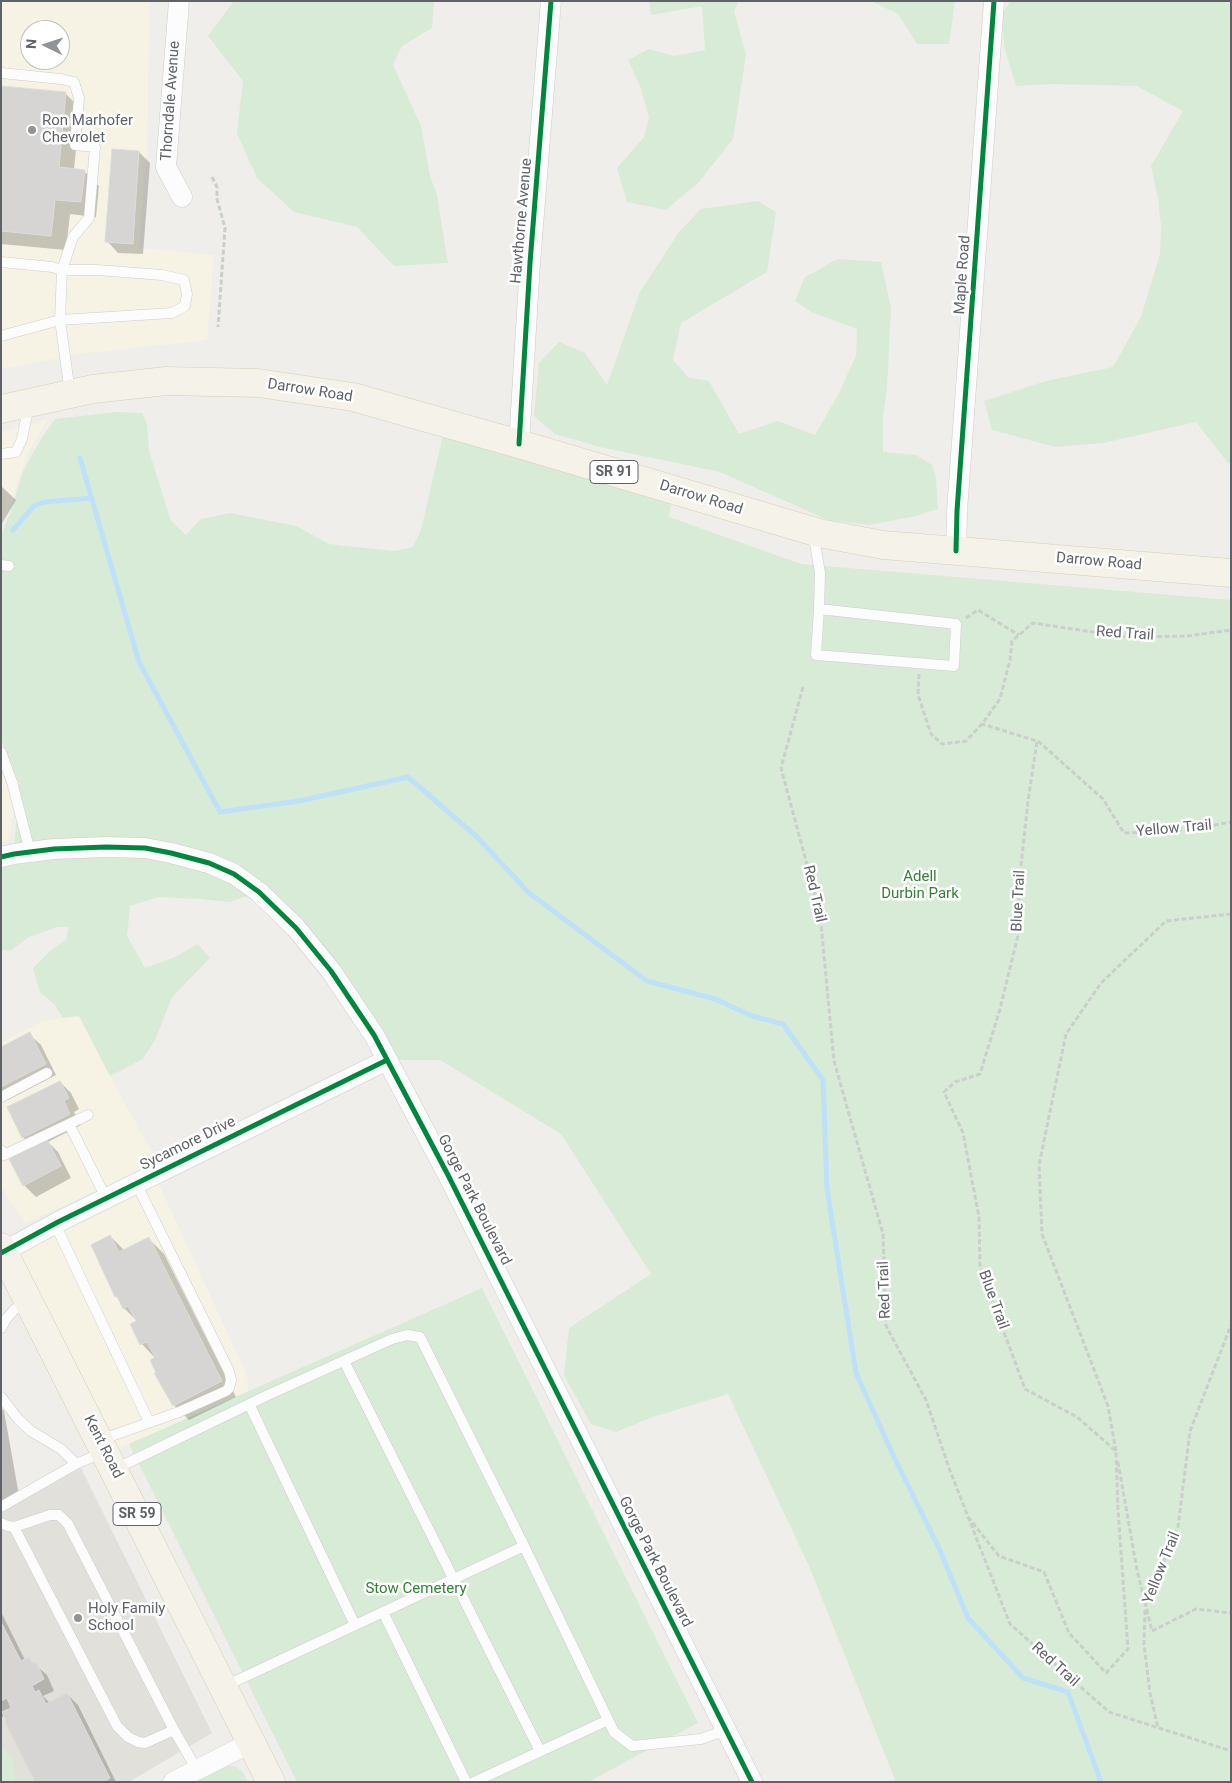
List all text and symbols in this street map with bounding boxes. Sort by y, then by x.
north arrow [20,20,70,70]
text: N [23,39,39,50]
street label: Thorndale Avenue [158,40,184,162]
place label: Ron Marhofer Chevrolet [42,112,133,147]
marker: Ron Marhofer Chevrolet [26,124,38,136]
street label: Hawthorne Avenue [508,157,536,285]
street label: Maple Road [951,235,975,315]
street label: Darrow Road [266,375,354,407]
road number: SR 91 [590,461,638,484]
street label: Darrow Road [657,477,745,519]
street label: Darrow Road [1055,549,1143,575]
street label: Red Trail [1095,623,1155,645]
street label: Yellow Trail [1135,817,1213,841]
street label: Red Trail [799,864,829,924]
park label: Adell Durbin Park [881,868,959,903]
street label: Blue Trail [1008,870,1030,932]
street label: Sycamore Drive [137,1113,239,1175]
street label: Gorge Park Boulevard [433,1132,515,1268]
street label: Red Trail [875,1261,895,1319]
street label: Blue Trail [974,1268,1012,1332]
street label: Kent Road [79,1412,127,1482]
street label: Gorge Park Boulevard [614,1494,696,1630]
road number: SR 59 [113,1502,161,1526]
street label: Yellow Trail [1139,1529,1185,1607]
park label: Stow Cemetery [365,1580,467,1598]
place label: Holy Family School [88,1600,165,1635]
marker: Holy Family School [72,1612,84,1624]
street label: Red Trail [1027,1639,1083,1691]

